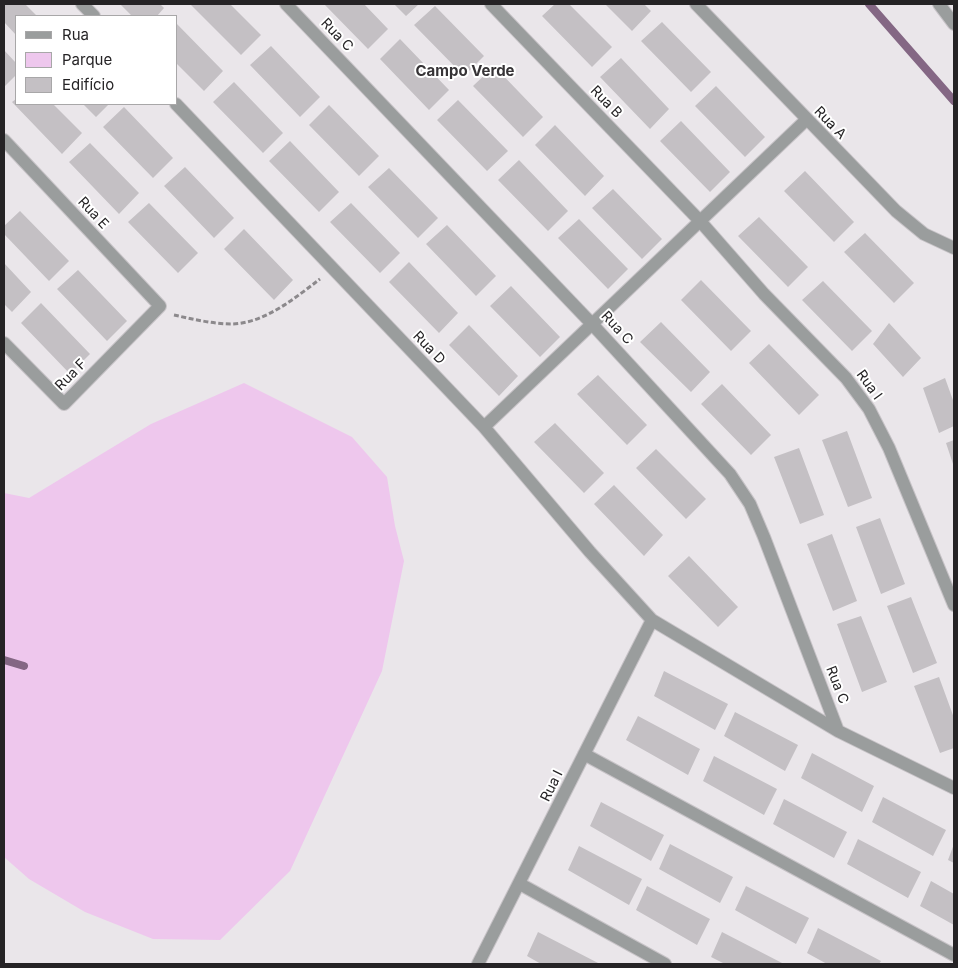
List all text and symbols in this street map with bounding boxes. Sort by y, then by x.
legend [15,15,178,105]
street label: Rua C [317,15,357,55]
text: Rua [62,25,89,44]
text: Parque [62,50,112,69]
district label: Campo Verde [415,62,515,80]
text: Edifício [62,75,114,94]
street label: Rua B [587,82,625,122]
street label: Rua A [810,103,850,143]
street label: Rua E [74,194,112,232]
street label: Rua C [597,308,637,348]
street label: Rua D [409,328,449,368]
street label: Rua F [52,356,90,394]
street label: Rua I [853,367,885,403]
street label: Rua C [822,664,852,706]
street label: Rua I [537,768,567,804]

